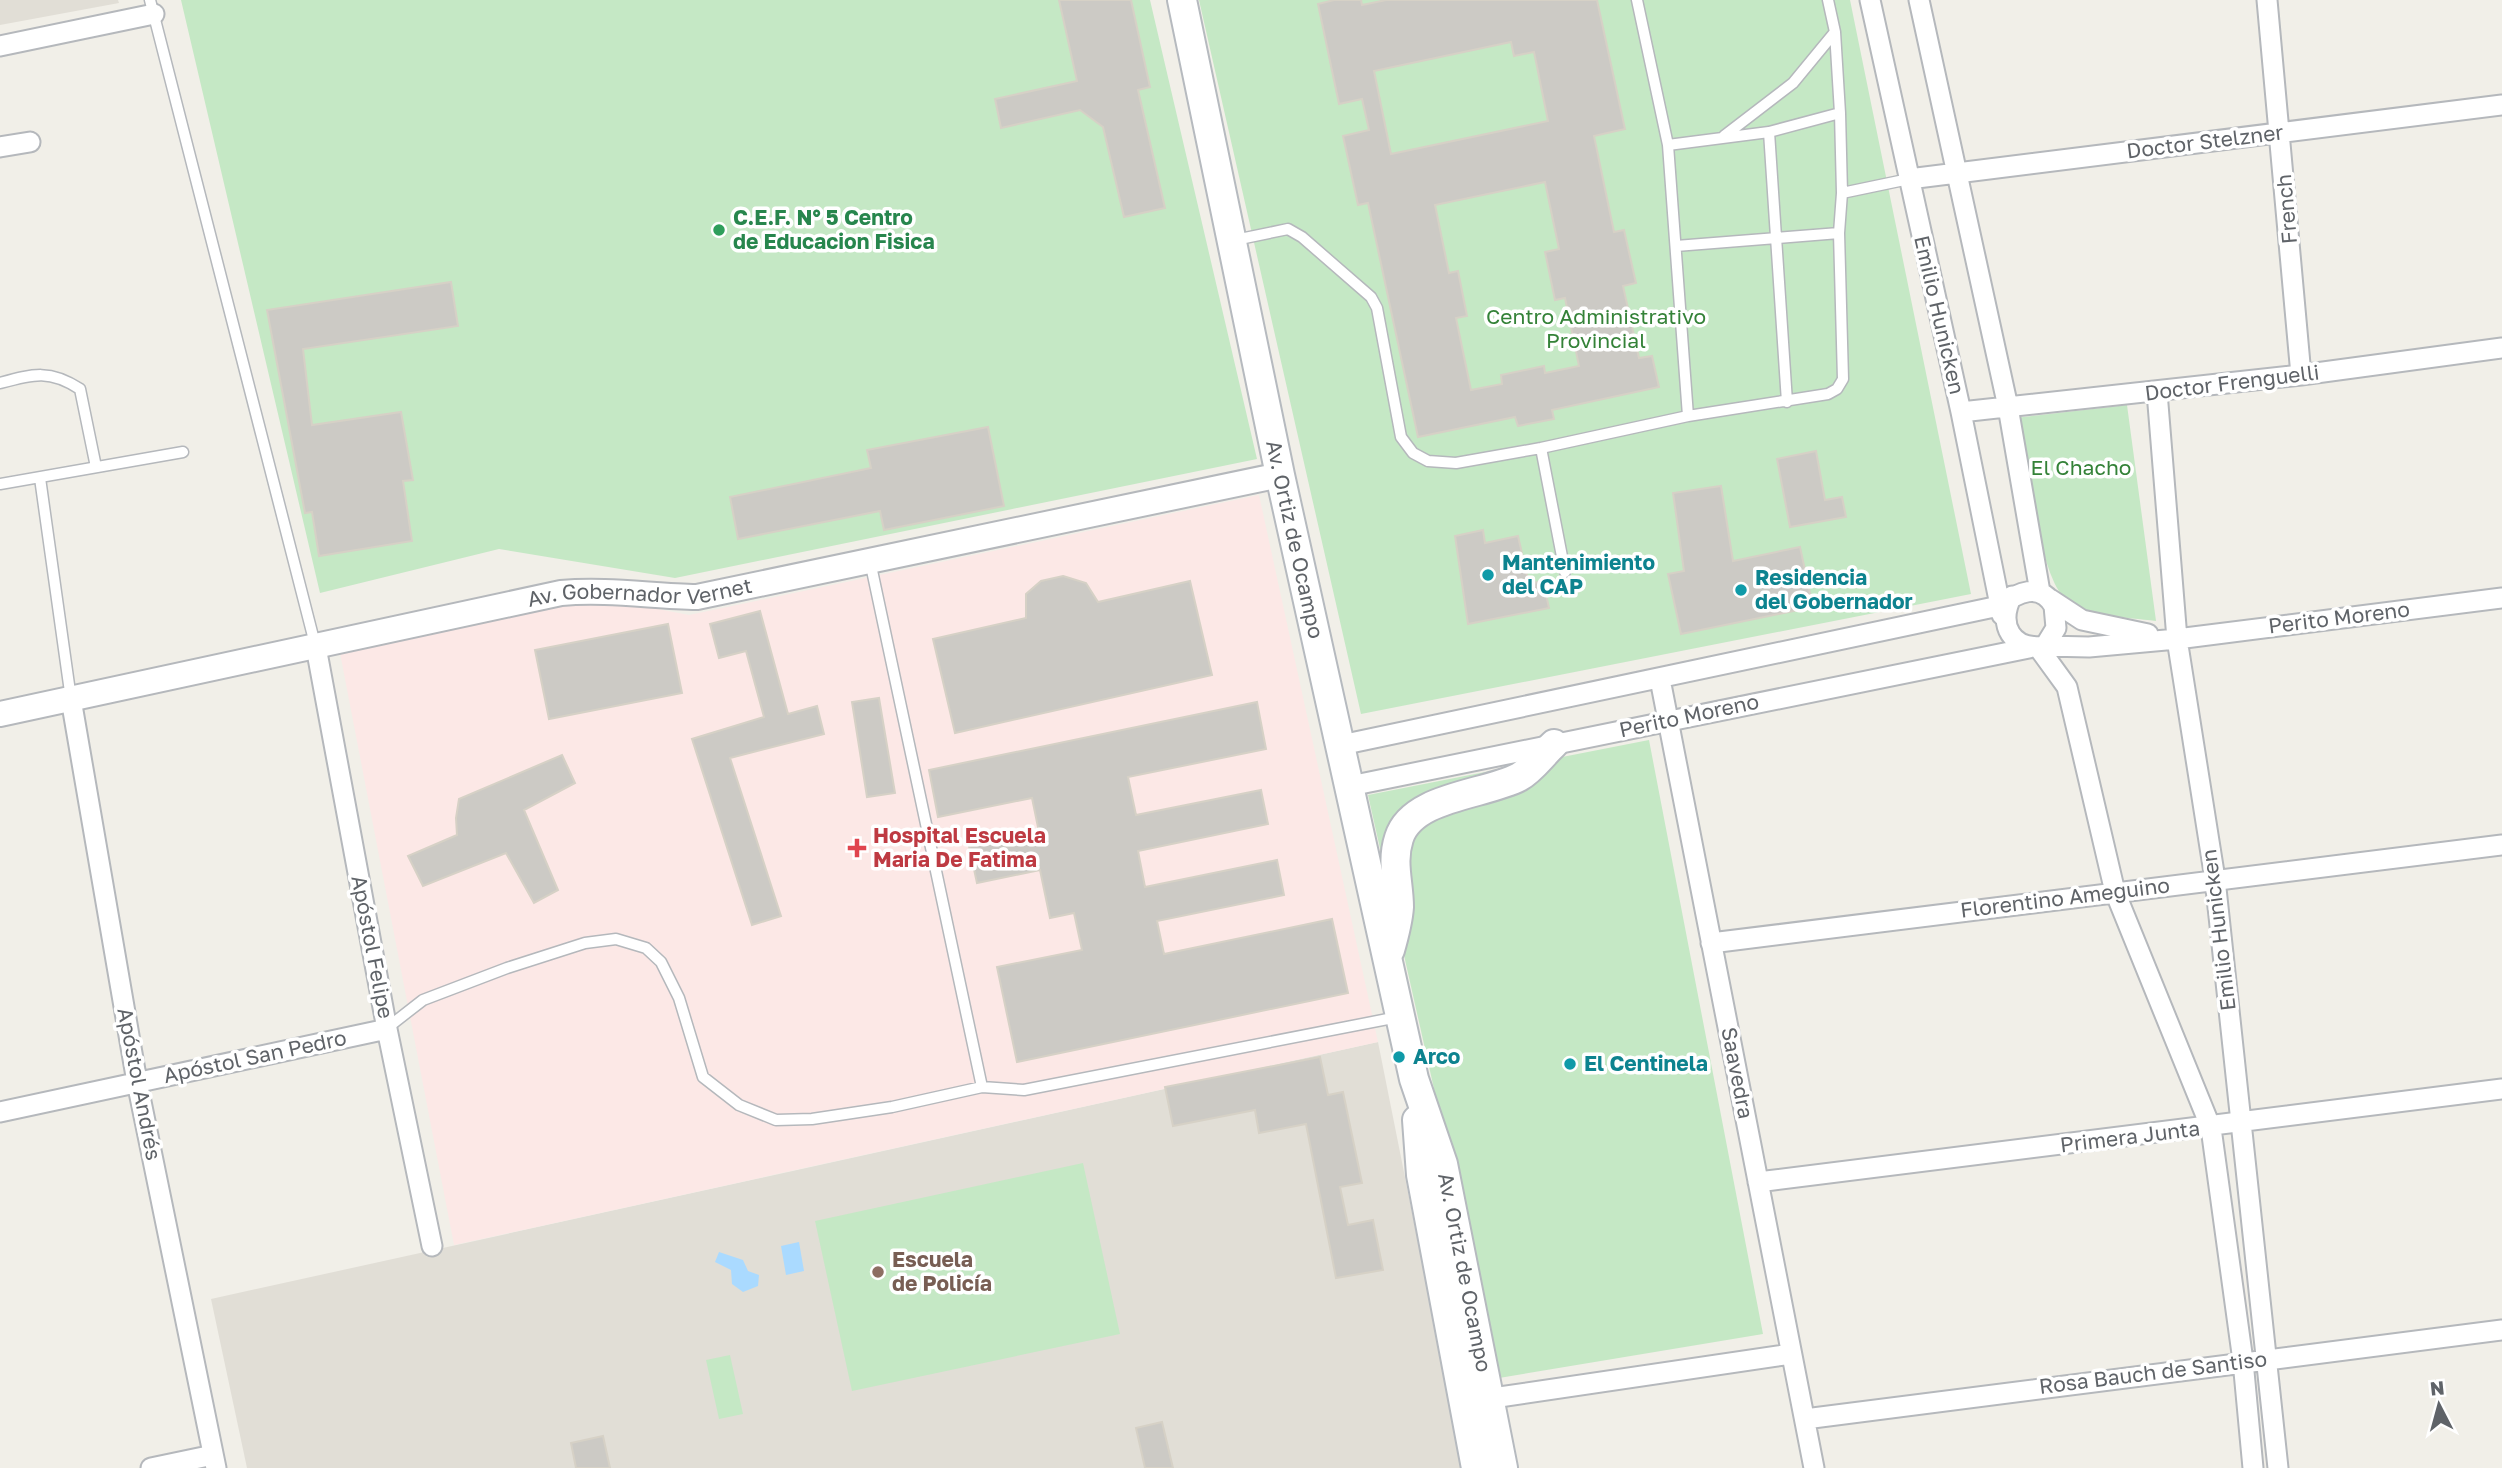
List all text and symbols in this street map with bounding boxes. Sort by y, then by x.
street label: Doctor Stelzner [2125,118,2285,164]
street label: French [2270,173,2302,245]
place label: C.E.F. N° 5 Centro de Educacion Fisica [733,204,935,254]
marker: C.E.F. N° 5 Centro de Educacion Fisica [711,222,727,238]
street label: Emilio Hunicken [1909,233,1971,397]
park label: Centro Administrativo Provincial [1486,303,1706,353]
street label: Doctor Frenguelli [2143,358,2321,406]
street label: Av. Ortiz de Ocampo [1261,438,1330,641]
park label: El Chacho [2031,454,2131,480]
place label: Mantenimiento del CAP [1502,549,1655,599]
place label: Residencia del Gobernador [1755,564,1913,614]
marker: Mantenimiento del CAP [1480,567,1496,583]
street label: Av. Gobernador Vernet [525,572,754,612]
marker: Residencia del Gobernador [1733,582,1749,598]
street label: Perito Moreno [2267,595,2411,639]
street label: Perito Moreno [1617,688,1761,743]
place label: Hospital Escuela Maria De Fatima [873,822,1046,872]
marker: Hospital Escuela Maria De Fatima [847,838,867,858]
street label: Emilio Hunicken [2195,848,2241,1012]
street label: Florentino Ameguino [1959,871,2171,923]
street label: Apóstol Felipe [346,873,400,1021]
street label: Apóstol Andrés [112,1005,168,1162]
street label: Apóstol San Pedro [161,1024,349,1088]
street label: Saavedra [1716,1025,1760,1121]
place label: Arco [1413,1043,1460,1069]
marker: Arco [1391,1049,1407,1065]
place label: El Centinela [1584,1050,1708,1076]
marker: El Centinela [1562,1056,1578,1072]
street label: Primera Junta [2058,1115,2201,1157]
street label: Av. Ortiz de Ocampo [1433,1170,1498,1374]
place label: Escuela de Policía [892,1246,992,1296]
marker: Escuela de Policía [870,1264,886,1280]
street label: Rosa Bauch de Santiso [2038,1345,2268,1399]
north arrow [2404,1370,2474,1440]
text: N [2429,1375,2446,1400]

